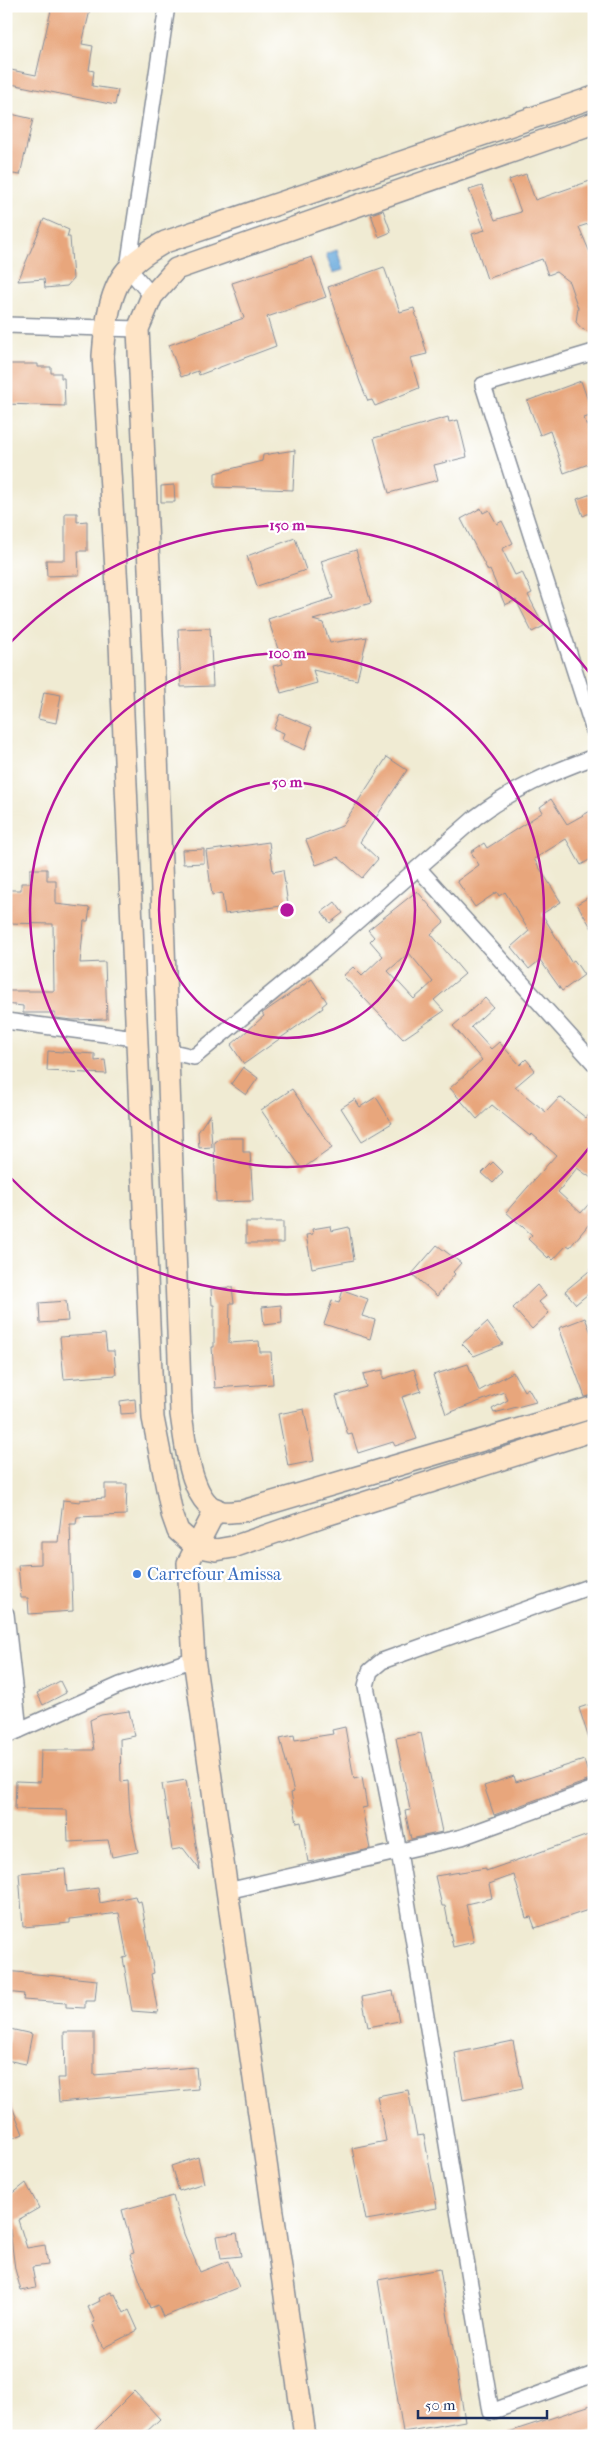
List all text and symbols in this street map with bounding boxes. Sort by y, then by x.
text: 150 m [269,516,305,534]
text: 100 m [268,644,306,662]
text: 50 m [272,773,303,791]
centre of rings [278,901,296,919]
place label: Carrefour Amissa [147,1564,282,1585]
marker: Carrefour Amissa [131,1568,143,1580]
scale bar [418,2387,546,2419]
text: 50 m [425,2396,456,2414]

